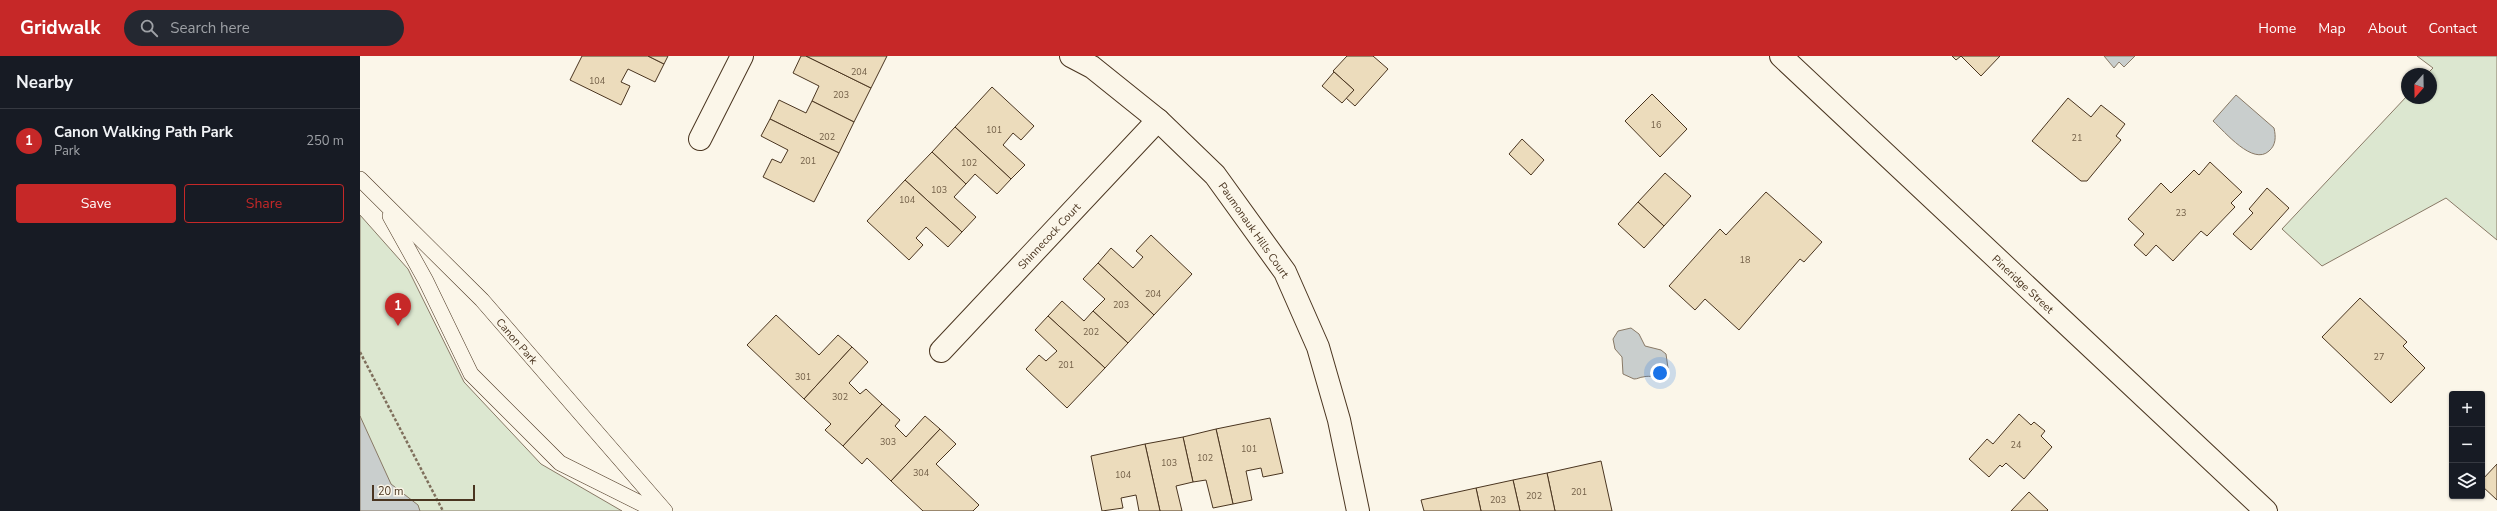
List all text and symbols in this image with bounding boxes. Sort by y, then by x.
search box [124,10,404,46]
text: Gridwalk [20,15,100,41]
icon: search [138,17,160,39]
text: Search here [170,18,250,38]
text: Home [2258,19,2296,38]
text: Map [2318,19,2346,38]
text: About [2368,19,2407,38]
text: Contact [2429,19,2477,38]
house number: 204 [851,66,868,78]
north arrow [2401,68,2437,104]
text: Nearby [16,71,73,94]
house number: 104 [589,75,606,87]
house number: 203 [833,89,849,101]
house number: 16 [1651,119,1661,131]
text: Canon Walking Path Park [54,122,233,142]
house number: 101 [986,124,1002,136]
house number: 202 [819,131,835,143]
text: 1 [25,132,33,150]
text: 250 m [306,132,344,150]
house number: 21 [2072,132,2082,144]
text: Park [54,142,80,160]
house number: 201 [800,155,816,167]
house number: 102 [961,157,977,169]
street label: Paumonauk Hills Court [1215,179,1292,281]
button: Save [16,184,176,223]
button: Share [184,184,344,223]
house number: 103 [931,184,947,196]
house number: 104 [899,194,916,206]
street label: Shinnecock Court [1015,200,1084,273]
house number: 23 [2176,207,2186,219]
street label: Pineridge Street [1988,252,2057,317]
house number: 18 [1740,254,1750,266]
house number: 204 [1145,288,1162,300]
pin: 1 [385,293,411,326]
house number: 203 [1113,299,1129,311]
street label: Canon Park [492,315,541,368]
house number: 202 [1083,326,1099,338]
house number: 27 [2374,351,2384,363]
house number: 201 [1058,359,1074,371]
your location [1650,363,1670,383]
house number: 301 [795,371,811,383]
house number: 302 [832,391,848,403]
map controls [2449,391,2485,499]
button: + [2449,391,2485,427]
button: − [2449,427,2485,463]
house number: 303 [880,436,896,448]
house number: 24 [2011,439,2022,451]
house number: 101 [1241,443,1257,455]
house number: 102 [1197,452,1213,464]
house number: 103 [1161,457,1177,469]
button: layers [2449,463,2485,499]
house number: 304 [913,467,930,479]
house number: 104 [1115,469,1132,481]
scale bar [372,483,475,502]
text: 20 m [378,484,403,499]
house number: 201 [1571,486,1587,498]
house number: 202 [1526,490,1542,502]
house number: 203 [1490,494,1506,506]

